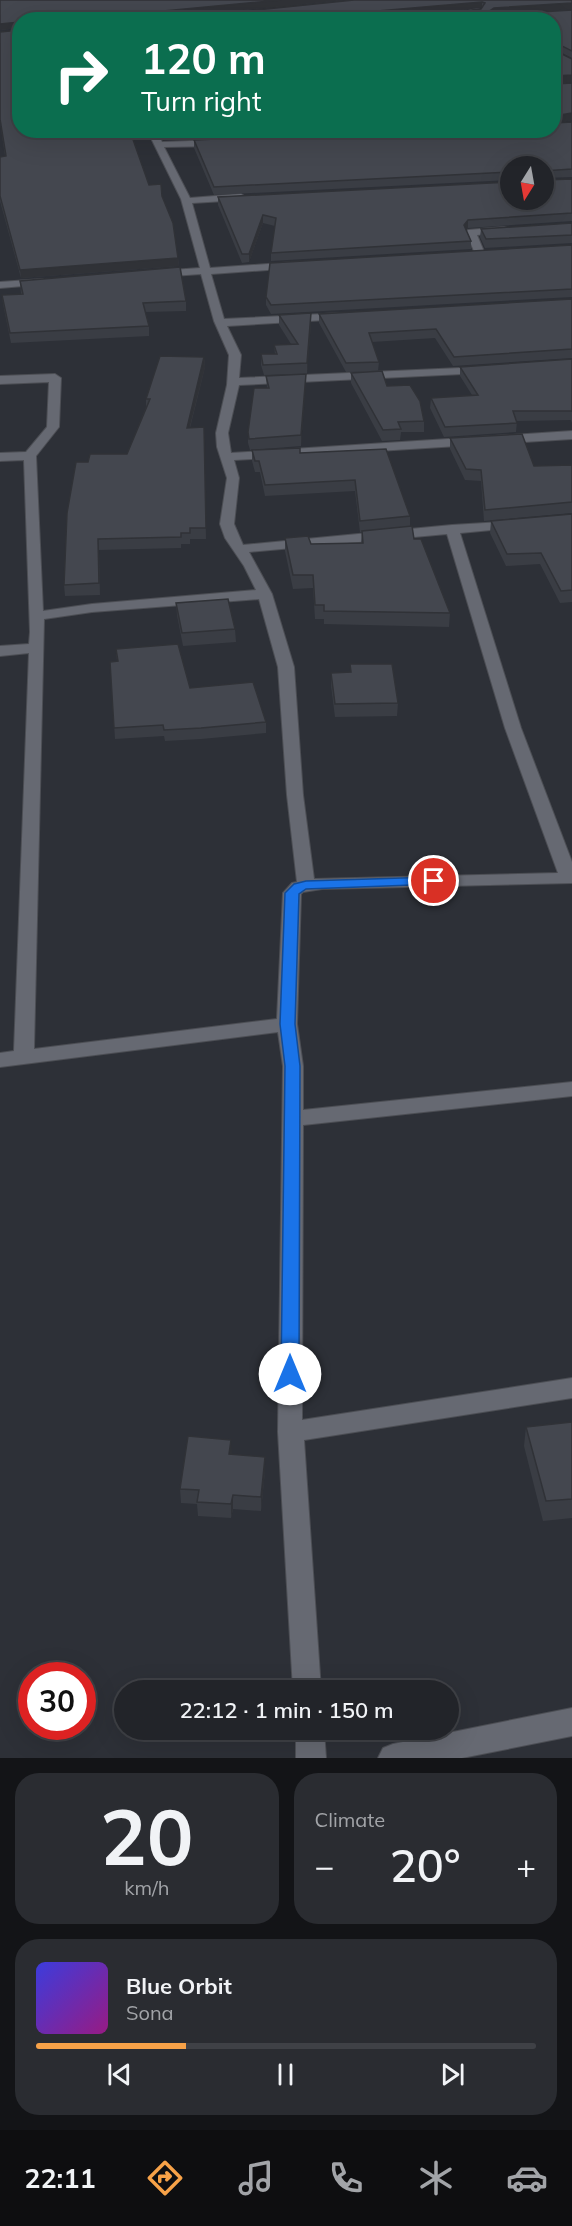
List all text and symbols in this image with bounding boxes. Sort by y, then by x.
text: 120 m [141,32,266,85]
icon: right [42,36,120,114]
text: Turn right [141,84,261,118]
north arrow [500,156,554,210]
map controls [500,156,554,210]
pin [408,855,459,906]
icon: arrive [417,864,450,897]
position arrow [258,1342,322,1406]
speed limit sign: 30 [18,1662,96,1740]
text: 22:12 · 1 min · 150 m [179,1696,394,1724]
text: 20 [100,1787,194,1885]
text: Climate [315,1807,385,1832]
text: 20° [390,1837,461,1893]
text: − [315,1845,334,1886]
text: + [516,1845,536,1886]
text: km/h [124,1875,169,1900]
text: Blue Orbit [126,1972,232,2000]
text: Sona [126,2000,174,2025]
icon: previous [103,2058,136,2091]
icon: pause [269,2058,302,2091]
icon: next [436,2058,469,2091]
icon: directions [144,2157,186,2199]
icon: music [235,2157,277,2199]
icon: phone [325,2157,367,2199]
icon: climate [415,2157,457,2199]
icon: car [506,2157,548,2199]
text: 22:11 [24,2161,96,2195]

